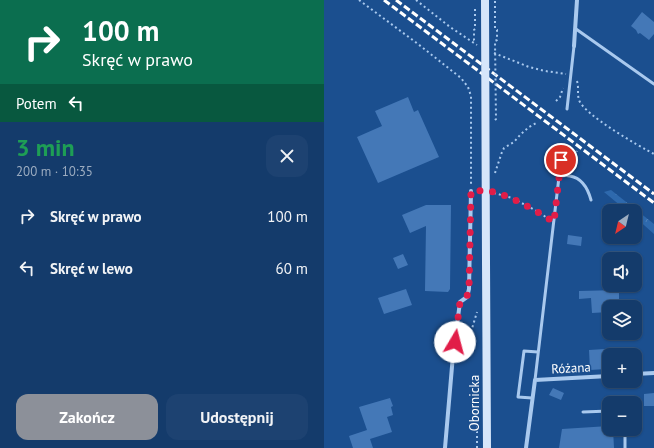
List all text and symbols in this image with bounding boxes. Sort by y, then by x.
text: 100 m [82,12,159,49]
icon: right [16,16,68,68]
text: Skręć w prawo [82,48,193,71]
icon: left [65,92,87,114]
text: Potem [16,94,57,113]
text: 3 min [16,132,75,163]
button: close [266,135,308,177]
pin [544,143,578,177]
icon: arrive [550,149,572,171]
text: 200 m · 10:35 [16,163,93,180]
north arrow [602,204,642,244]
map controls [602,204,642,436]
icon: right [16,205,38,227]
text: Skręć w prawo [50,207,142,226]
text: 100 m [267,207,308,226]
button: sound [602,252,642,292]
icon: left [16,257,38,279]
text: Skręć w lewo [50,259,133,278]
text: 60 m [275,259,308,278]
button: layers [602,300,642,340]
position arrow [434,321,476,363]
button: + [602,348,642,388]
street label: Różana [551,358,591,378]
street label: Obornicka [466,375,483,431]
button: Zakończ [16,394,158,440]
button: Udostępnij [166,394,308,440]
button: − [602,396,642,436]

